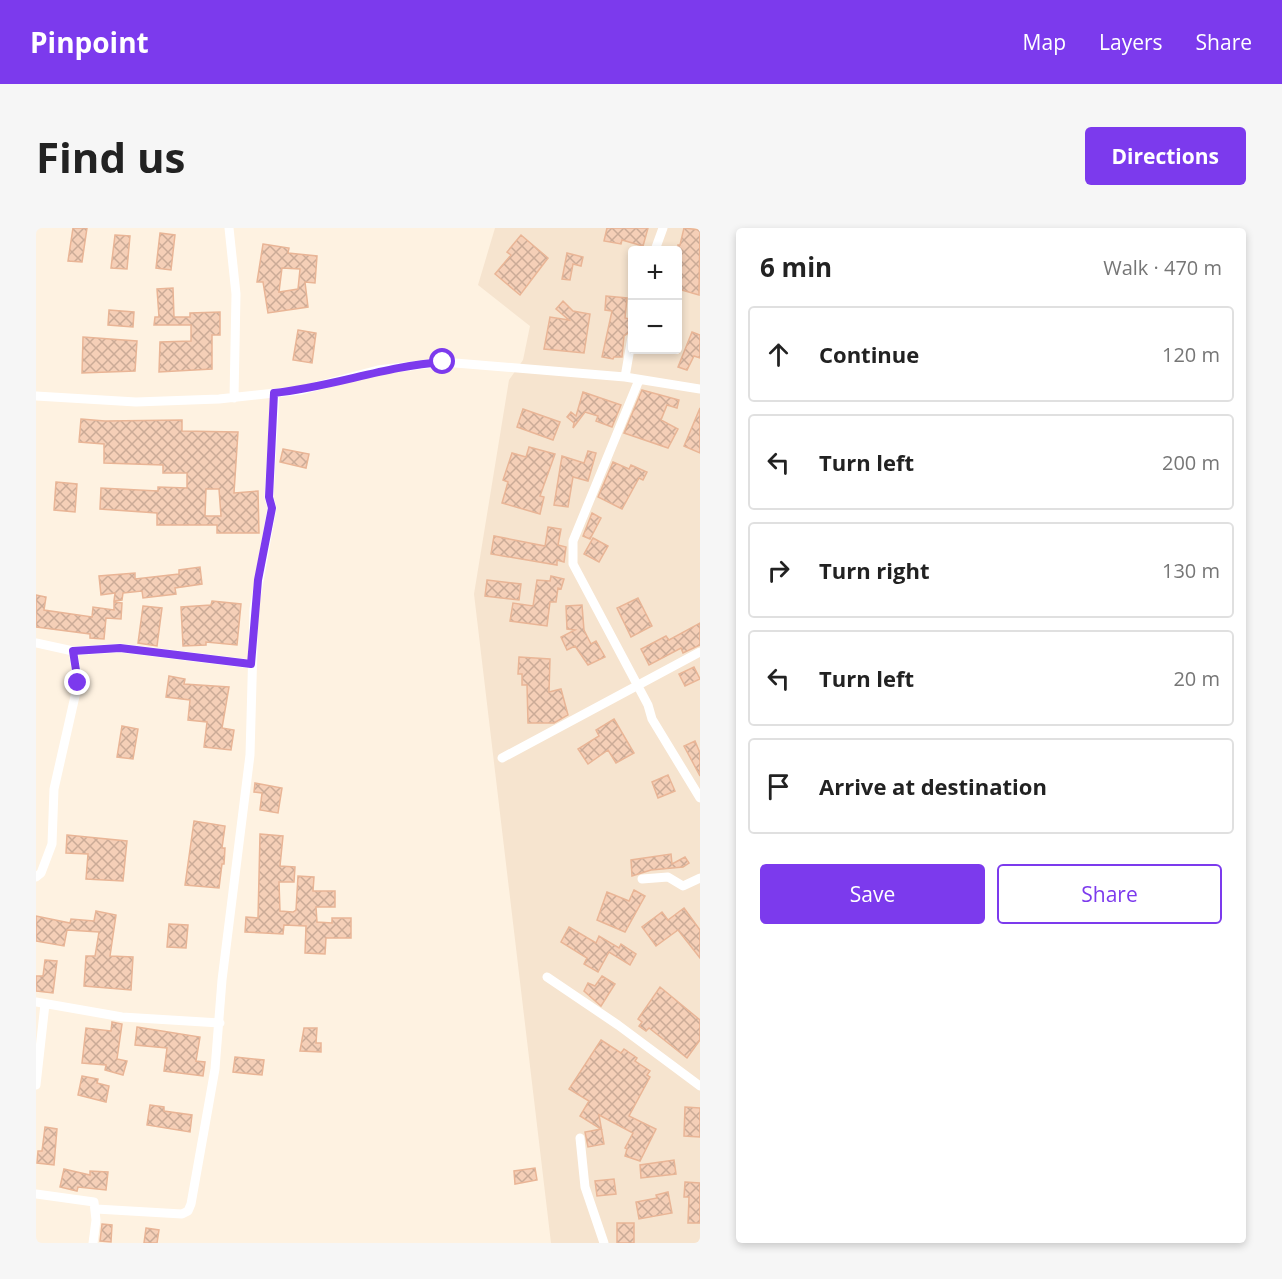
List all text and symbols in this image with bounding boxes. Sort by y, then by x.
text: Pinpoint [30,23,149,61]
text: Map [1023,28,1066,56]
text: Layers [1099,28,1163,56]
text: Share [1196,28,1252,56]
button: Directions [1085,127,1246,185]
text: Find us [36,128,185,185]
map controls [628,246,682,354]
button: + [628,246,682,300]
text: 6 min [760,249,832,285]
text: Walk · 470 m [1103,254,1222,281]
button: − [628,300,682,354]
icon: ahead [762,338,795,371]
text: Continue [819,339,919,369]
text: 120 m [1162,341,1220,368]
route start [429,348,455,374]
icon: left [762,446,795,479]
text: Turn left [819,447,914,477]
text: 200 m [1162,449,1220,476]
icon: right [762,554,795,587]
text: Turn right [819,555,930,585]
text: 130 m [1162,557,1220,584]
icon: left [762,662,795,695]
text: Turn left [819,663,914,693]
text: 20 m [1173,665,1220,692]
route end [64,669,90,695]
icon: arrive [762,770,795,803]
text: Arrive at destination [819,771,1047,801]
button: Save [760,864,985,924]
button: Share [997,864,1222,924]

